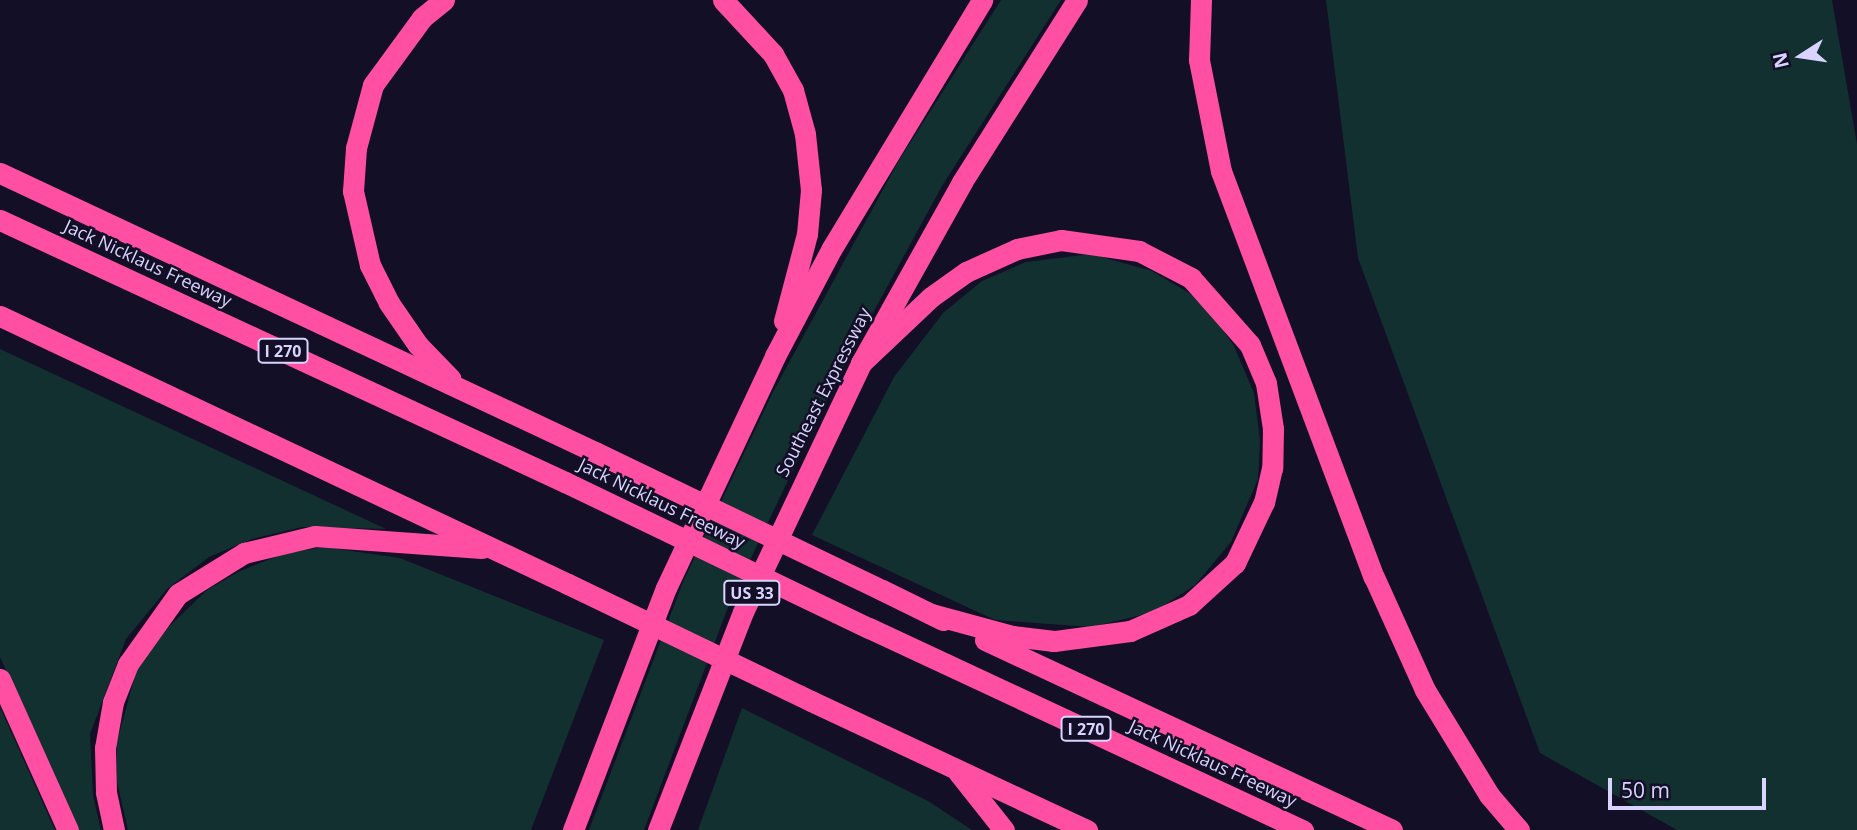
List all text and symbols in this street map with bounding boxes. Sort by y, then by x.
north arrow [1766,21,1836,91]
text: N [1766,50,1795,71]
street label: Jack Nicklaus Freeway [61,215,235,311]
street label: Southeast Expressway [771,304,875,480]
road number: I 270 [257,338,309,364]
street label: Jack Nicklaus Freeway [575,453,749,553]
road number: US 33 [722,580,782,606]
street label: Jack Nicklaus Freeway [1126,715,1300,811]
road number: I 270 [1060,716,1112,742]
scale bar [1612,764,1770,808]
text: 50 m [1621,776,1670,804]

